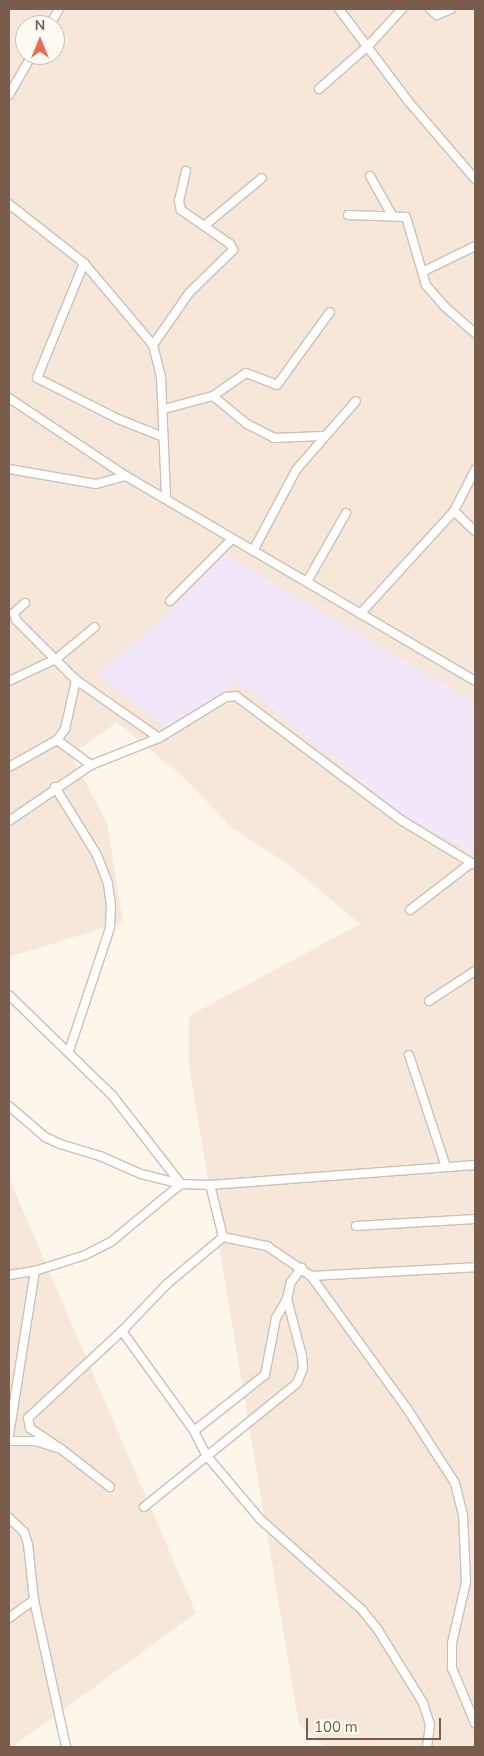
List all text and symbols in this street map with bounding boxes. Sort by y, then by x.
north arrow [15,15,65,65]
text: N [35,16,45,35]
scale bar [309,1708,444,1740]
text: 100 m [314,1717,358,1737]

